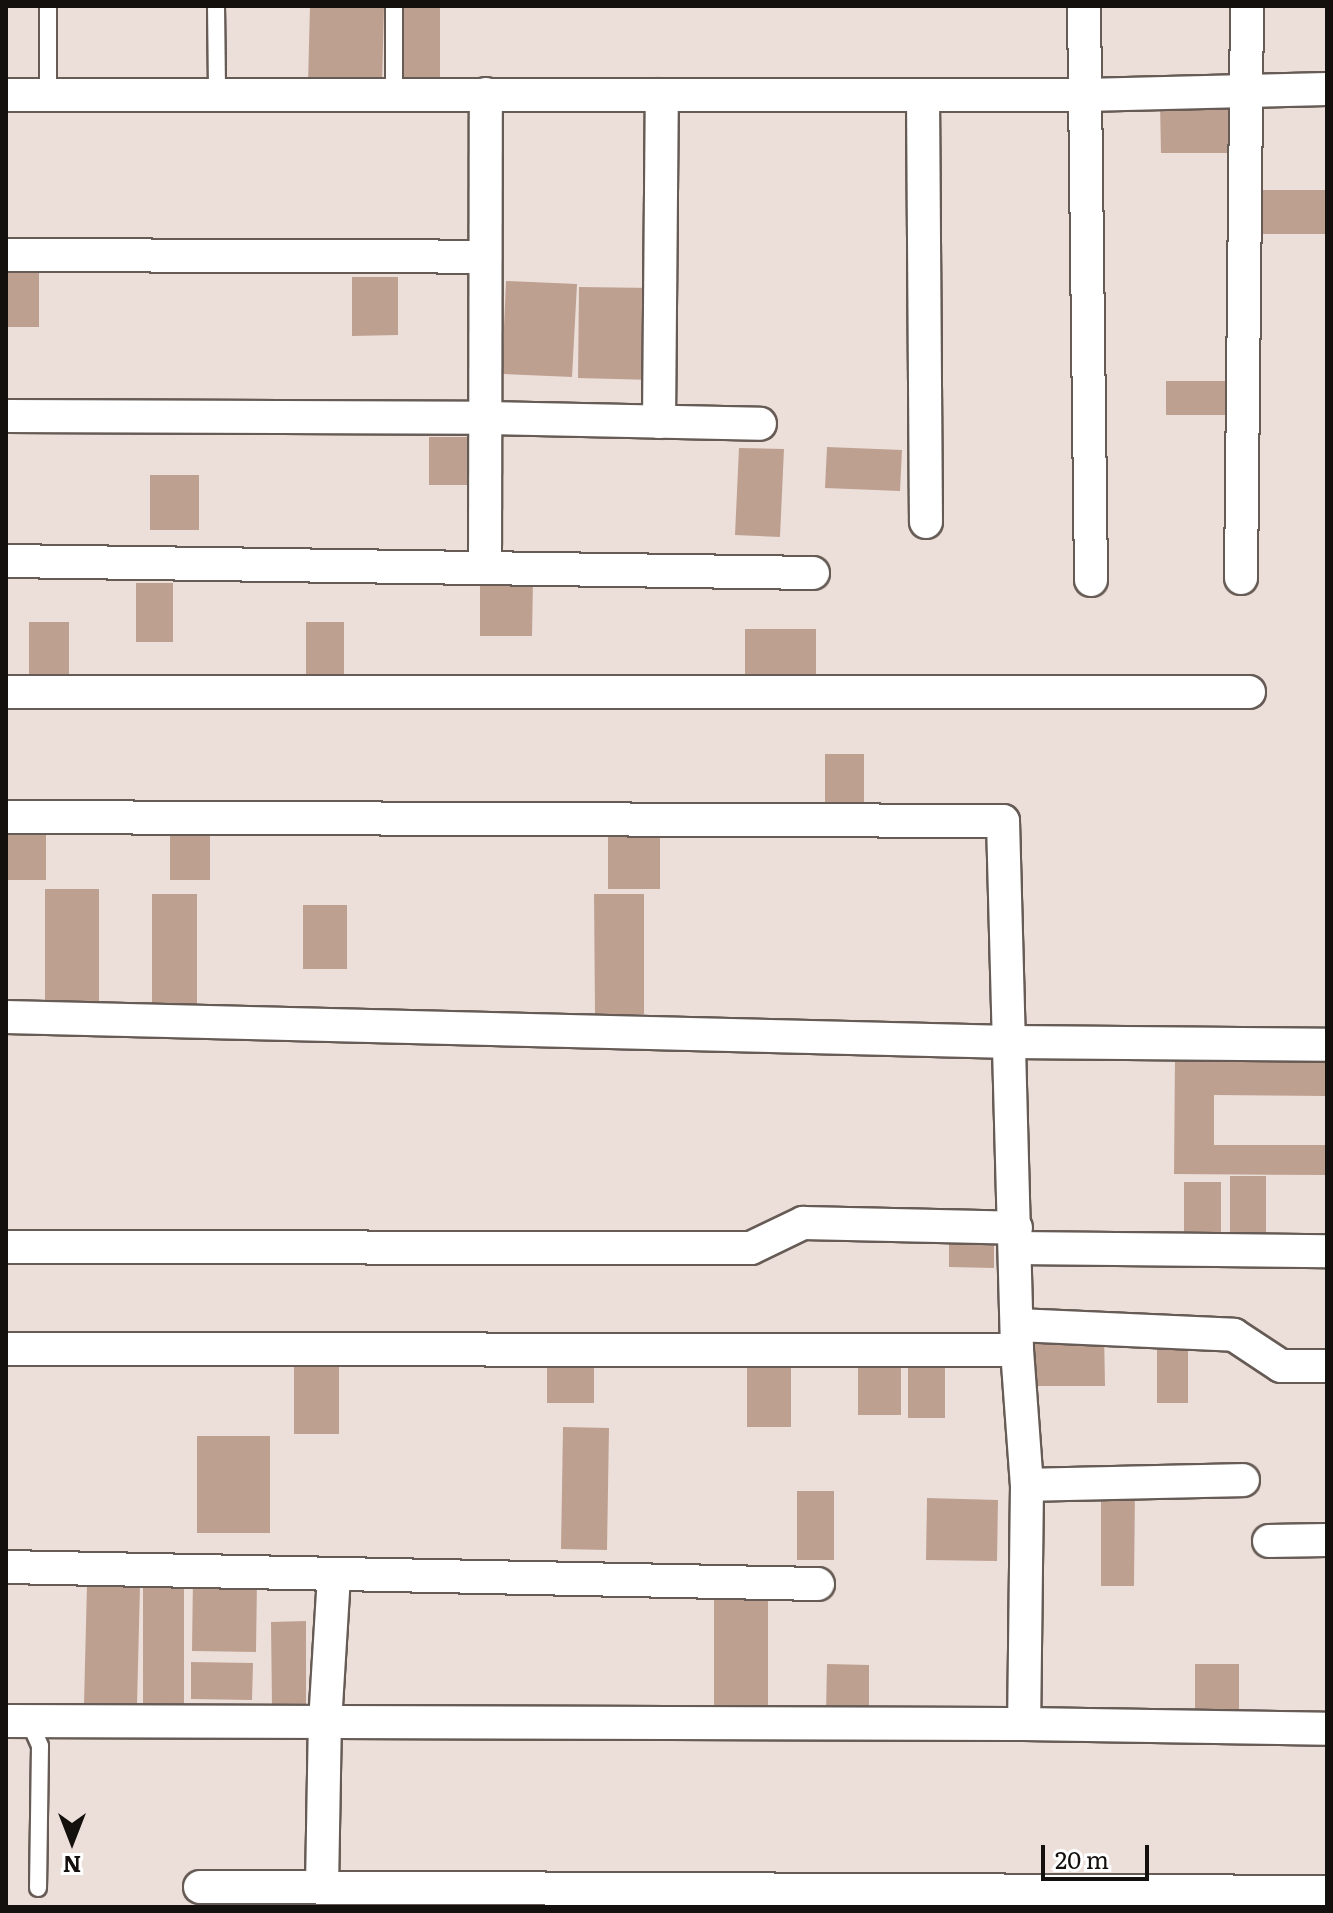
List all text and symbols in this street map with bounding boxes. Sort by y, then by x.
north arrow [32,1801,112,1881]
scale bar [1045,1829,1153,1879]
text: 20 m [1055,1841,1109,1876]
text: N [63,1849,81,1882]

